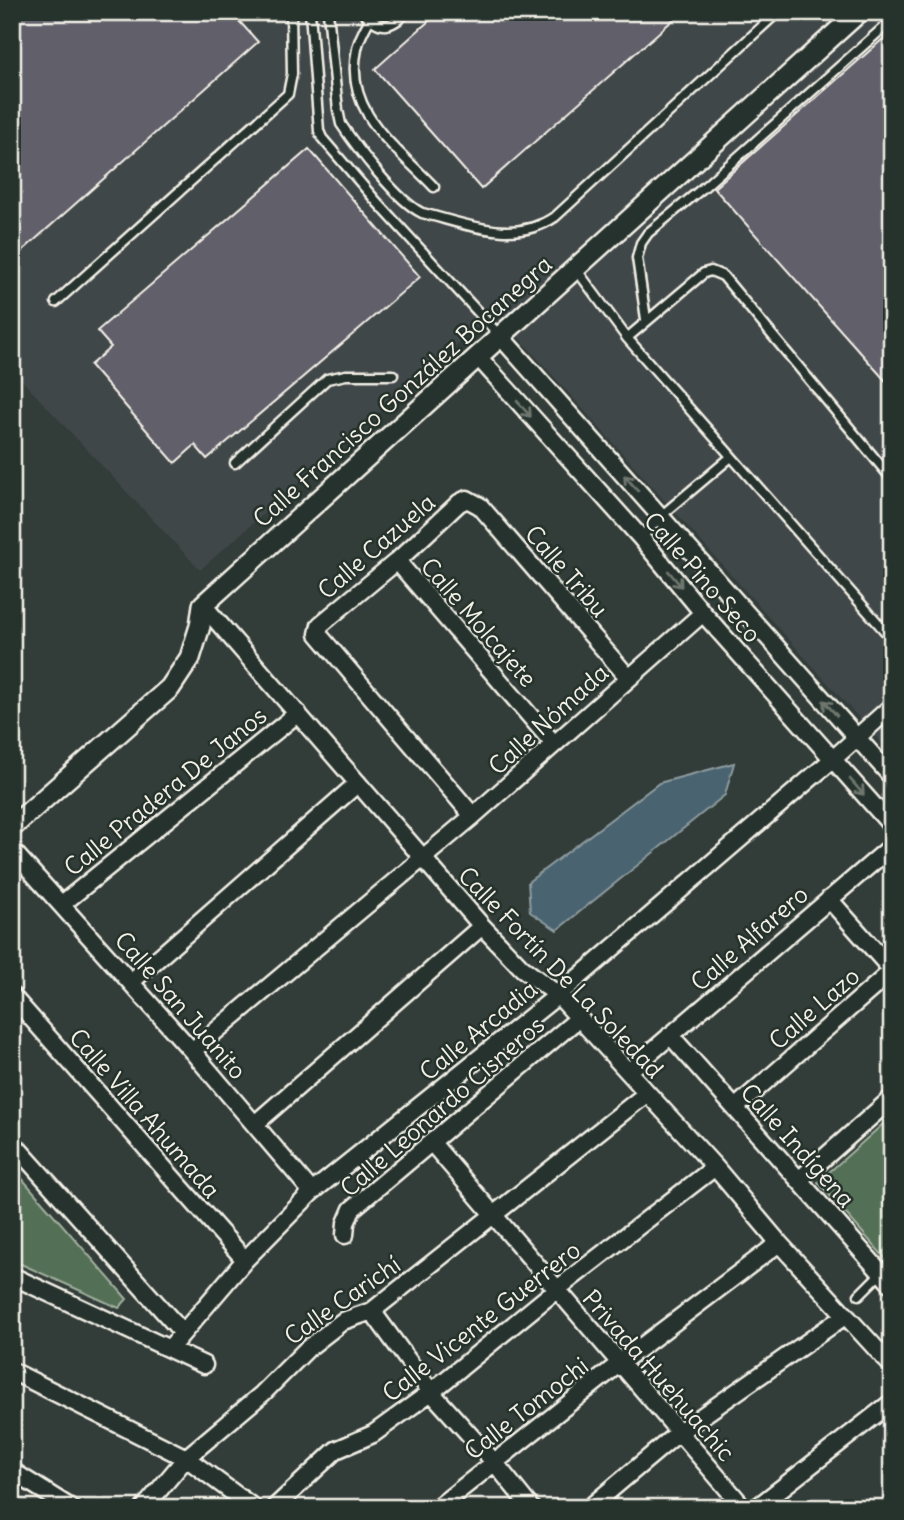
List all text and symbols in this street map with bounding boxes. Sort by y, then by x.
street label: Calle Francisco González Bocanegra [246,249,558,533]
one-way arrow [516,400,532,418]
one-way arrow [623,474,639,492]
street label: Calle Cazuela [311,487,441,605]
street label: Calle Pino Seco [638,506,768,648]
street label: Calle Tribu [519,519,615,623]
street label: Calle Molcajete [415,551,543,693]
one-way arrow [667,570,683,588]
street label: Calle Nómada [482,657,614,781]
one-way arrow [822,699,838,717]
street label: Calle Pradera De Janos [58,700,272,882]
one-way arrow [849,778,865,796]
street label: Calle Fortín De La Soledad [452,860,670,1084]
street label: Calle Alfarero [684,879,814,997]
street label: Calle San Juanito [109,925,253,1085]
street label: Calle Lazo [763,961,865,1055]
street label: Calle Arcadia [413,973,543,1087]
street label: Calle Leonardo Cisneros [334,1009,550,1203]
street label: Calle Villa Ahumada [63,1022,227,1204]
street label: Calle Indígena [735,1077,861,1213]
street label: Calle Vicente Guerrero [376,1234,586,1408]
street label: Calle Carichí [278,1249,406,1351]
street label: Privada Huehuachic [576,1283,742,1467]
street label: Calle Tomochi [458,1350,594,1466]

